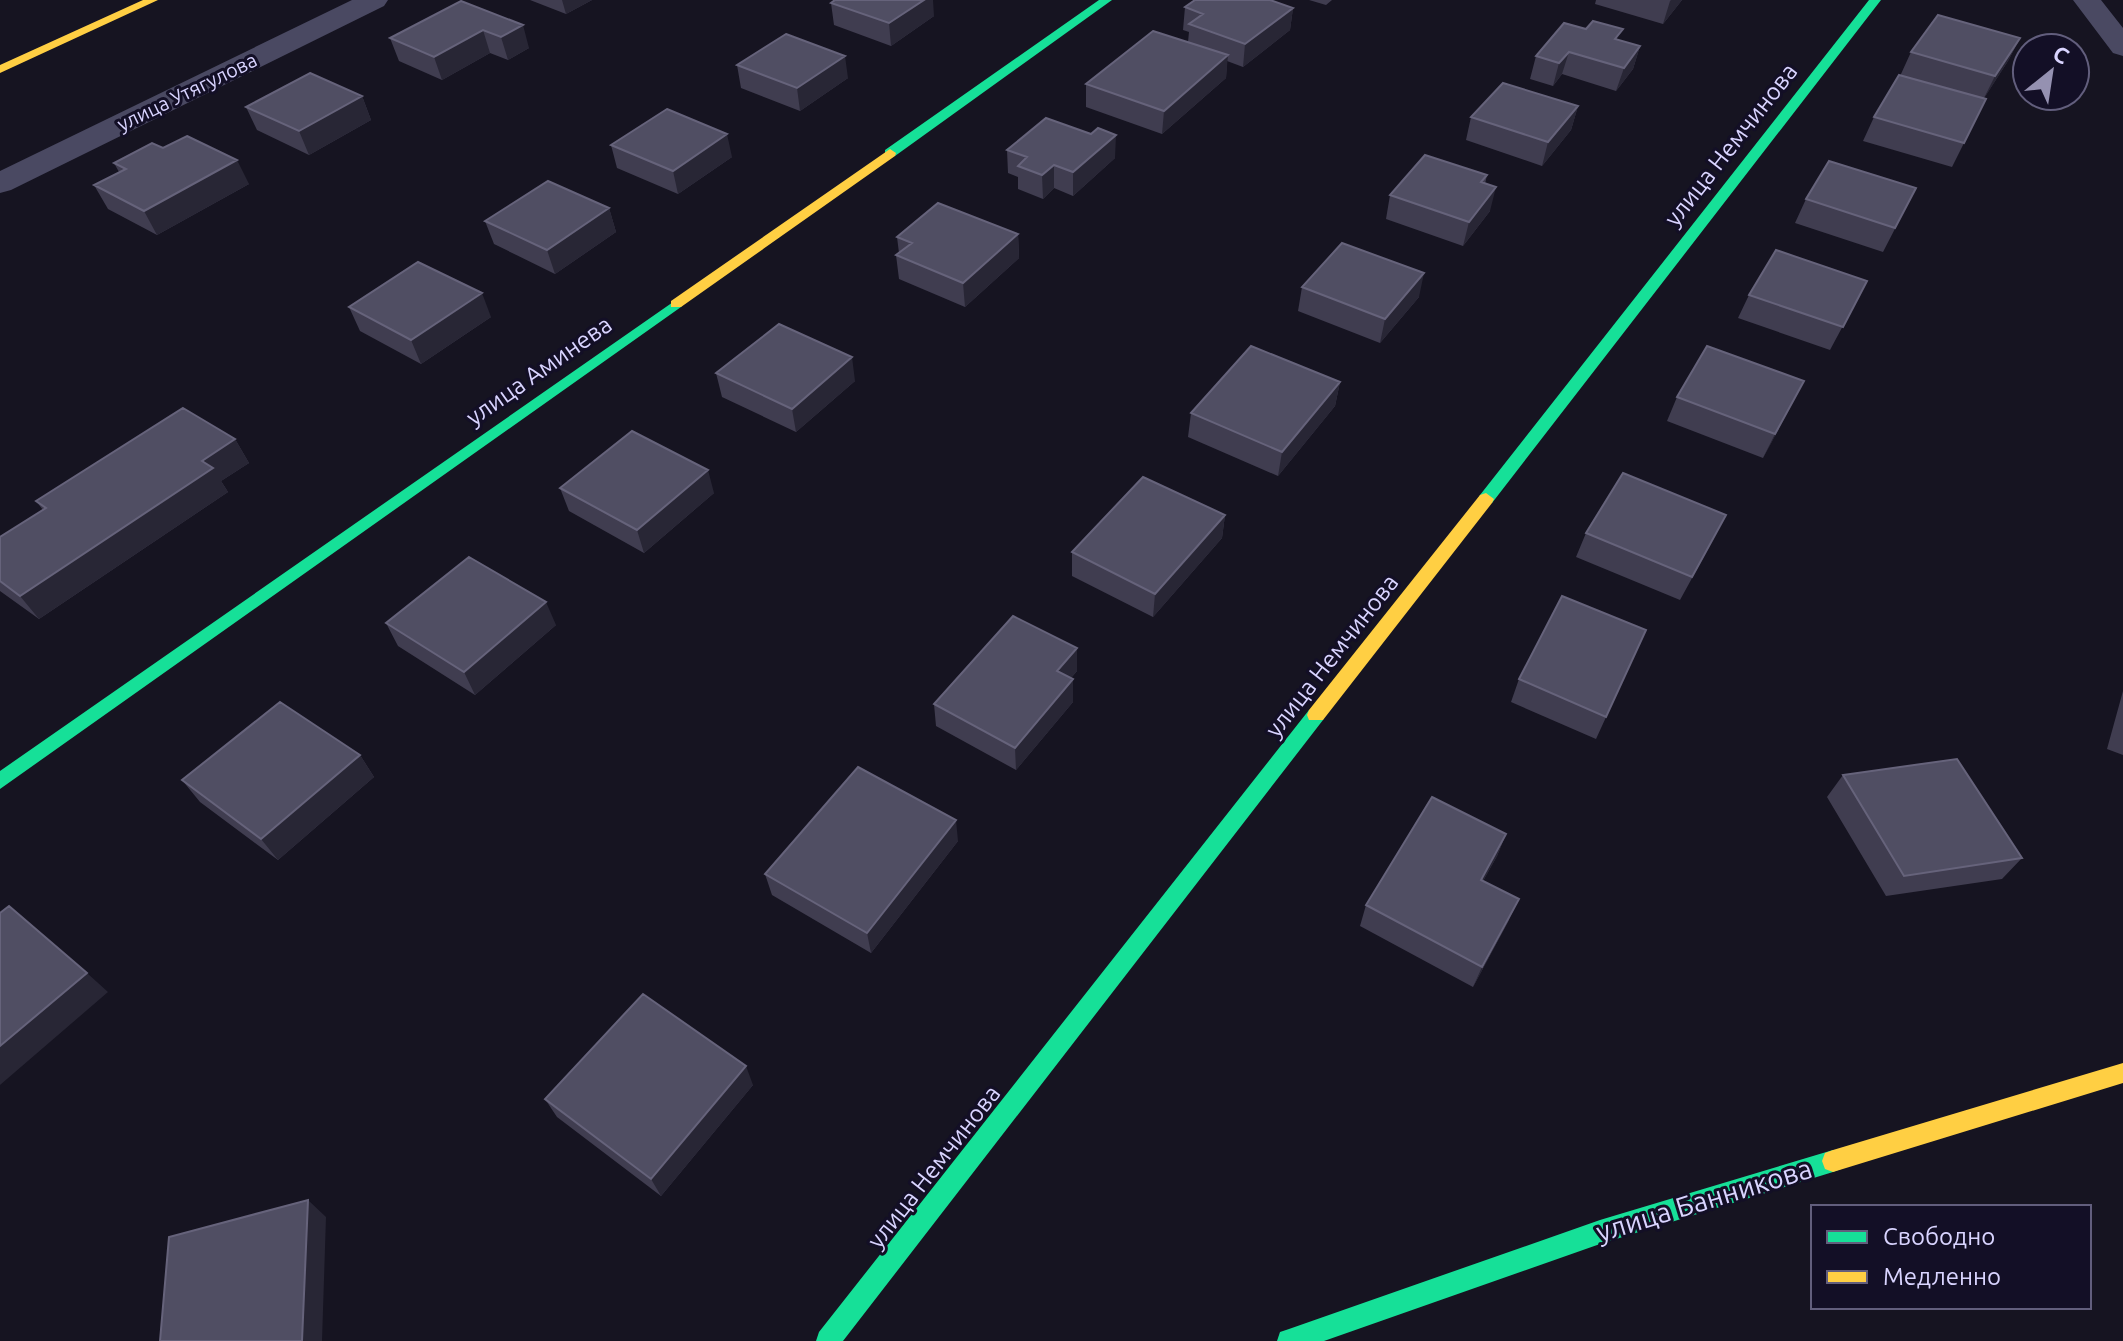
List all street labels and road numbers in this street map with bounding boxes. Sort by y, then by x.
street label: улица Утягулова [113,48,260,135]
street label: улица Немчинова [1659,58,1803,231]
street label: улица Аминева [461,310,617,431]
street label: улица Немчинова [1260,569,1404,742]
street label: улица Немчинова [862,1080,1006,1253]
street label: улица Банникова [1592,1152,1816,1247]

